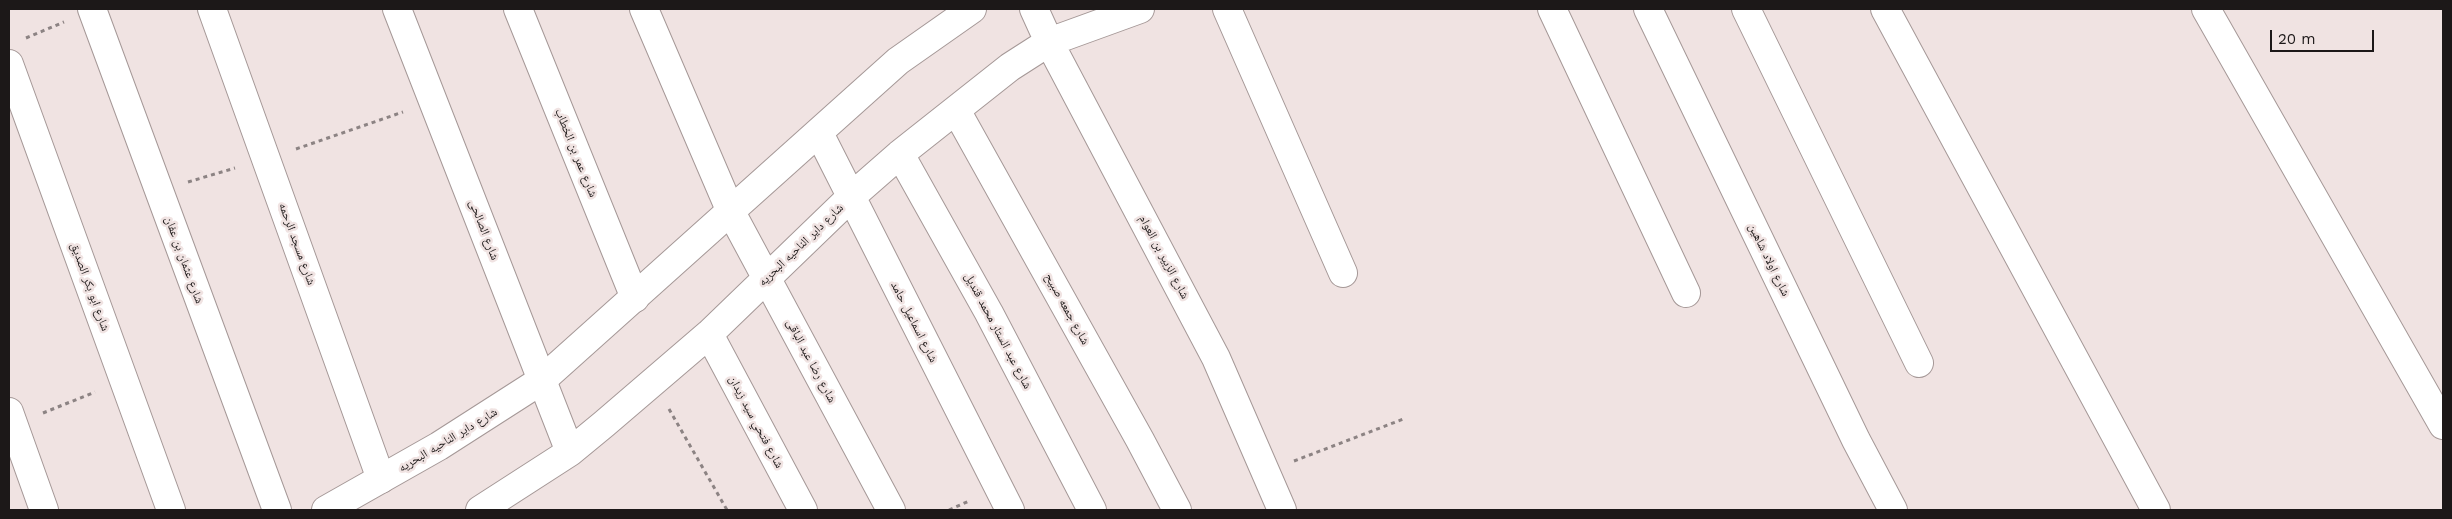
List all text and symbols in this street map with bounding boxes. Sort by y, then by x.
scale bar [2272,20,2376,52]
text: 20 m [2278,30,2316,48]
street label: شارع عمر بن الخطاب [552,106,600,200]
street label: شارع الصالحى [466,198,502,262]
street label: شارع مسجد الرحمه [275,201,319,287]
street label: شارع داير الناحيه البحريه [756,201,846,289]
street label: شارع الزبير بن العوام [1136,213,1192,301]
street label: شارع عثمان بن عفان [162,215,206,305]
street label: شارع اولاد شاهين [1745,221,1793,299]
street label: شارع ابو بكر الصديق [67,241,113,333]
street label: شارع عبد الستار محمد قنديل [961,271,1035,391]
street label: شارع جمعه صبيح [1041,271,1093,347]
street label: شارع اسماعيل حامد [887,279,941,365]
street label: شارع رضا عبد الباقى [783,317,839,405]
street label: شارع فتحي سيد زيدان [725,373,787,471]
street label: شارع داير الناحيه البحريه [396,405,500,475]

